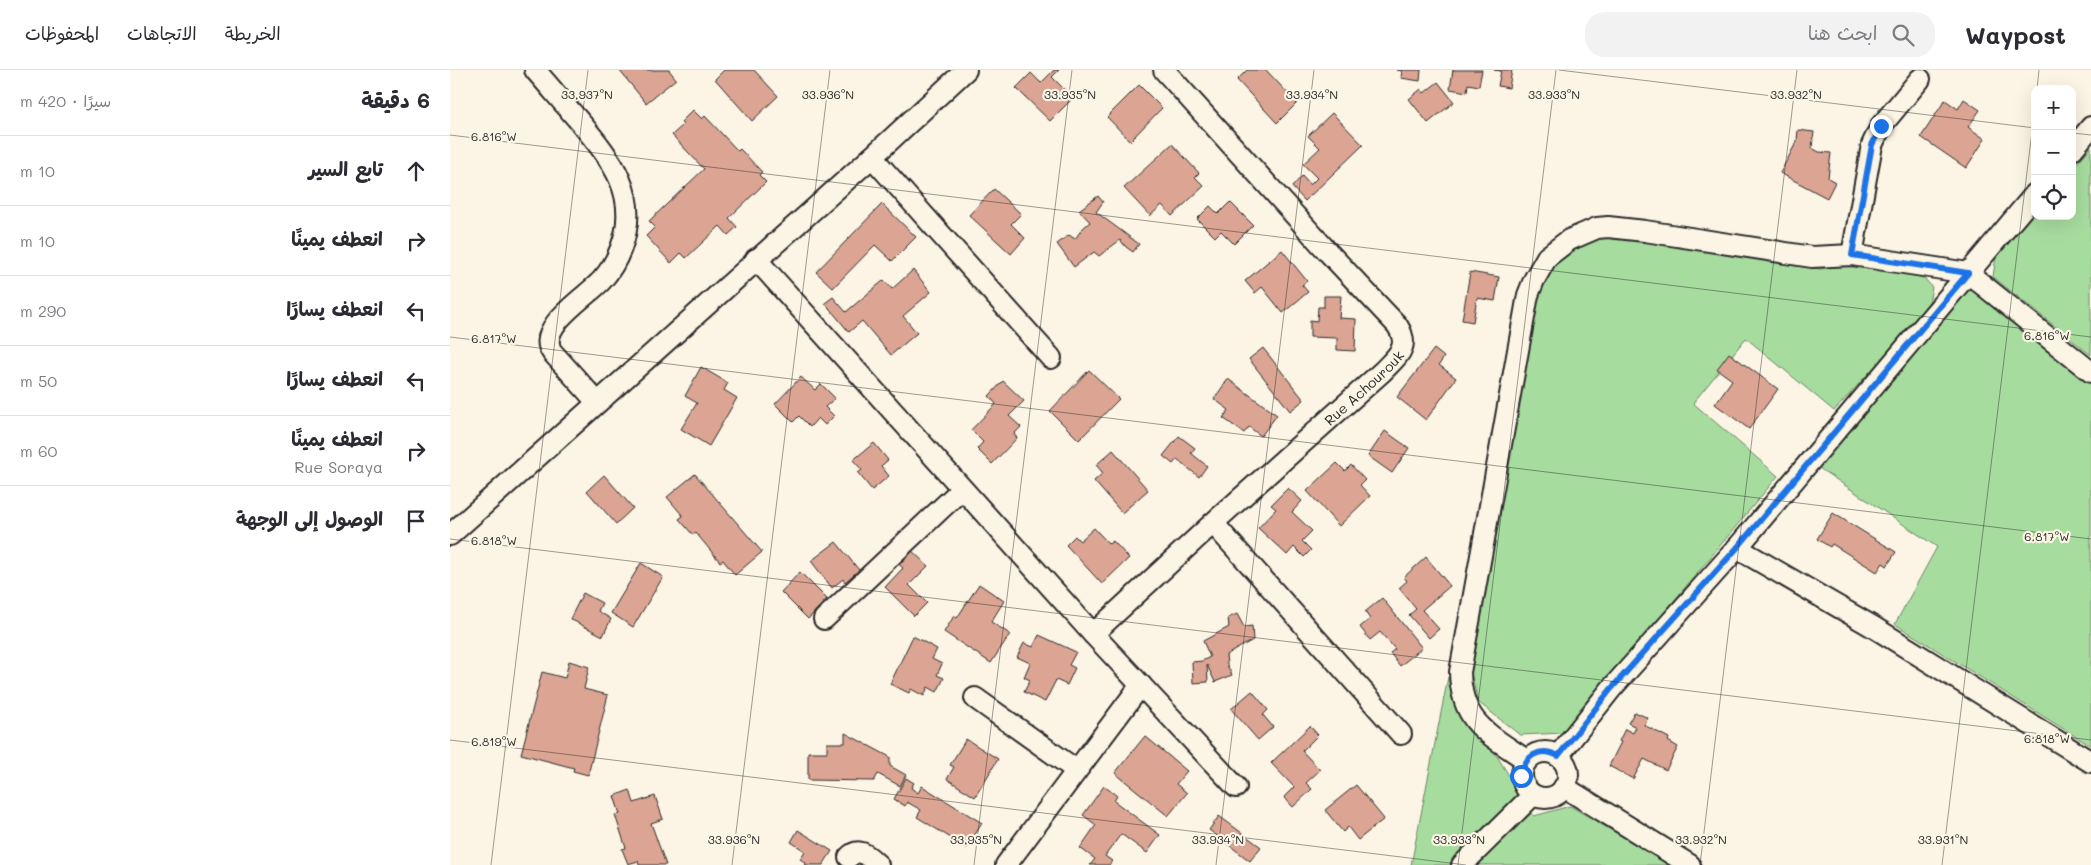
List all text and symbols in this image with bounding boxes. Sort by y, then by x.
search box [1585,12,1935,57]
text: Waypost [1965,19,2066,50]
text: ابحث هنا [1808,20,1877,45]
text: المحفوظات [25,21,99,45]
text: الاتجاهات [127,21,197,45]
text: الخريطة [225,21,281,45]
icon: search [1889,21,1917,49]
map controls [2031,85,2076,220]
button: + [2031,85,2076,130]
text: 6 دقيقة [361,86,430,113]
text: 33.937°N [561,86,613,102]
text: 33.936°N [802,86,854,102]
text: 33.935°N [1044,86,1096,102]
text: 33.934°N [1286,86,1338,102]
text: 33.933°N [1528,86,1580,102]
text: 33.932°N [1770,86,1822,102]
text: سيرًا · 420 m [20,90,111,111]
route end [1870,115,1893,138]
text: 6.816°W [471,128,517,144]
button: − [2031,130,2076,175]
text: تابع السير [308,156,383,181]
icon: ahead [402,157,430,185]
text: 10 m [20,160,55,181]
button: locate [2031,175,2076,220]
text: انعطف يمينًا [291,226,383,251]
icon: right [402,227,430,255]
text: 10 m [20,230,55,251]
text: انعطف يسارًا [286,296,383,321]
icon: left [402,297,430,325]
text: 290 m [20,300,66,321]
text: 6.816°W [2024,327,2070,343]
text: 6.817°W [471,330,517,346]
street label: Rue Achourouk [1320,346,1408,429]
text: انعطف يسارًا [286,366,383,391]
icon: left [402,367,430,395]
text: 50 m [20,370,57,391]
text: انعطف يمينًا [291,426,383,451]
icon: right [402,437,430,465]
text: 60 m [20,440,57,461]
text: Rue Soraya [294,456,383,477]
text: الوصول إلى الوجهة [236,506,383,531]
icon: arrive [402,507,430,535]
text: 6.817°W [2024,528,2070,544]
text: 6.818°W [471,532,517,548]
text: 6.818°W [2024,730,2070,746]
text: 6.819°W [471,733,517,749]
route start [1510,765,1533,788]
text: 33.936°N [708,831,760,847]
text: 33.935°N [950,831,1002,847]
text: 33.934°N [1192,831,1244,847]
text: 33.933°N [1433,831,1485,847]
text: 33.932°N [1675,831,1727,847]
text: 33.931°N [1918,831,1968,847]

